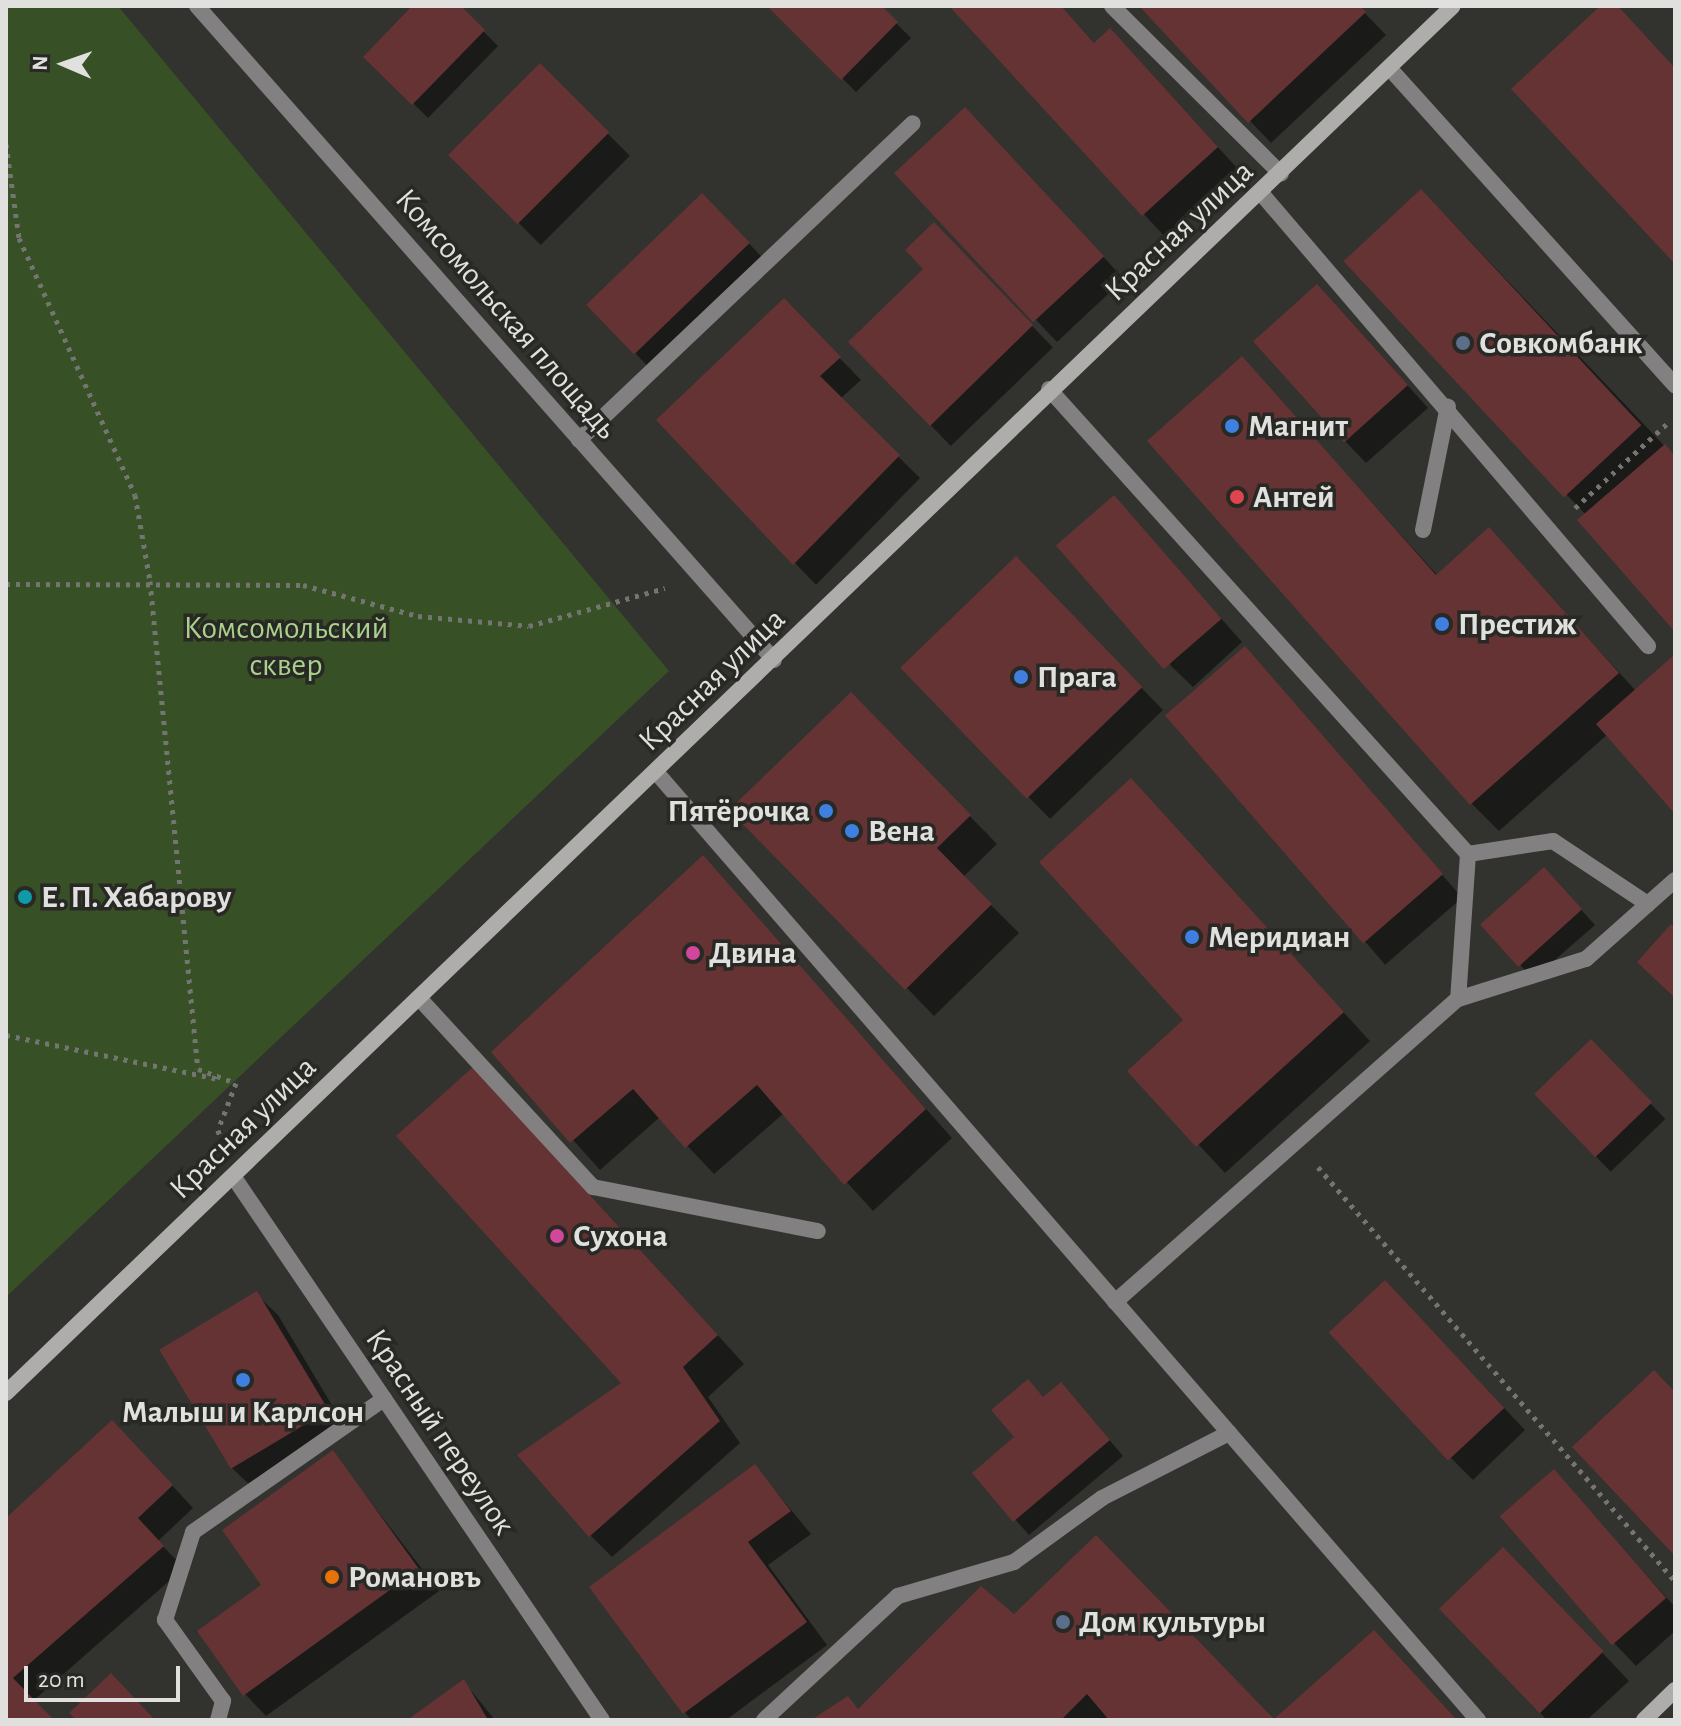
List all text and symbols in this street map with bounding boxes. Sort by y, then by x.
north arrow [24,24,104,104]
text: N [29,55,51,71]
street label: Красная улица [1097,152,1261,310]
street label: Комсомольская площадь [387,181,625,447]
place label: Совкомбанк [1479,324,1642,362]
marker: Совкомбанк [1454,334,1472,352]
place label: Магнит [1248,407,1348,445]
marker: Магнит [1223,417,1241,435]
place label: Антей [1253,478,1335,516]
marker: Антей [1228,488,1246,506]
street label: Красная улица [631,600,793,760]
place label: Престиж [1458,605,1577,643]
park label: Комсомольский сквер [184,610,388,685]
marker: Престиж [1433,615,1451,633]
place label: Прага [1037,658,1117,696]
marker: Прага [1012,668,1030,686]
place label: Пятёрочка [667,792,810,830]
marker: Пятёрочка [817,802,835,820]
place label: Вена [868,812,935,850]
marker: Вена [843,822,861,840]
place label: Е. П. Хабарову [41,878,231,916]
marker: Е. П. Хабарову [16,888,34,906]
place label: Меридиан [1208,918,1350,956]
marker: Меридиан [1183,928,1201,946]
place label: Двина [709,934,796,972]
marker: Двина [684,944,702,962]
street label: Красная улица [162,1048,324,1208]
place label: Сухона [573,1217,668,1255]
marker: Сухона [548,1227,566,1245]
street label: Красный переулок [357,1322,523,1542]
marker: Малыш и Карлсон [234,1371,252,1389]
place label: Малыш и Карлсон [122,1393,364,1431]
place label: Романовъ [348,1558,481,1596]
marker: Романовъ [323,1568,341,1586]
place label: Дом культуры [1079,1603,1266,1641]
marker: Дом культуры [1054,1613,1072,1631]
scale bar [28,1650,184,1700]
text: 20 m [38,1668,85,1692]

